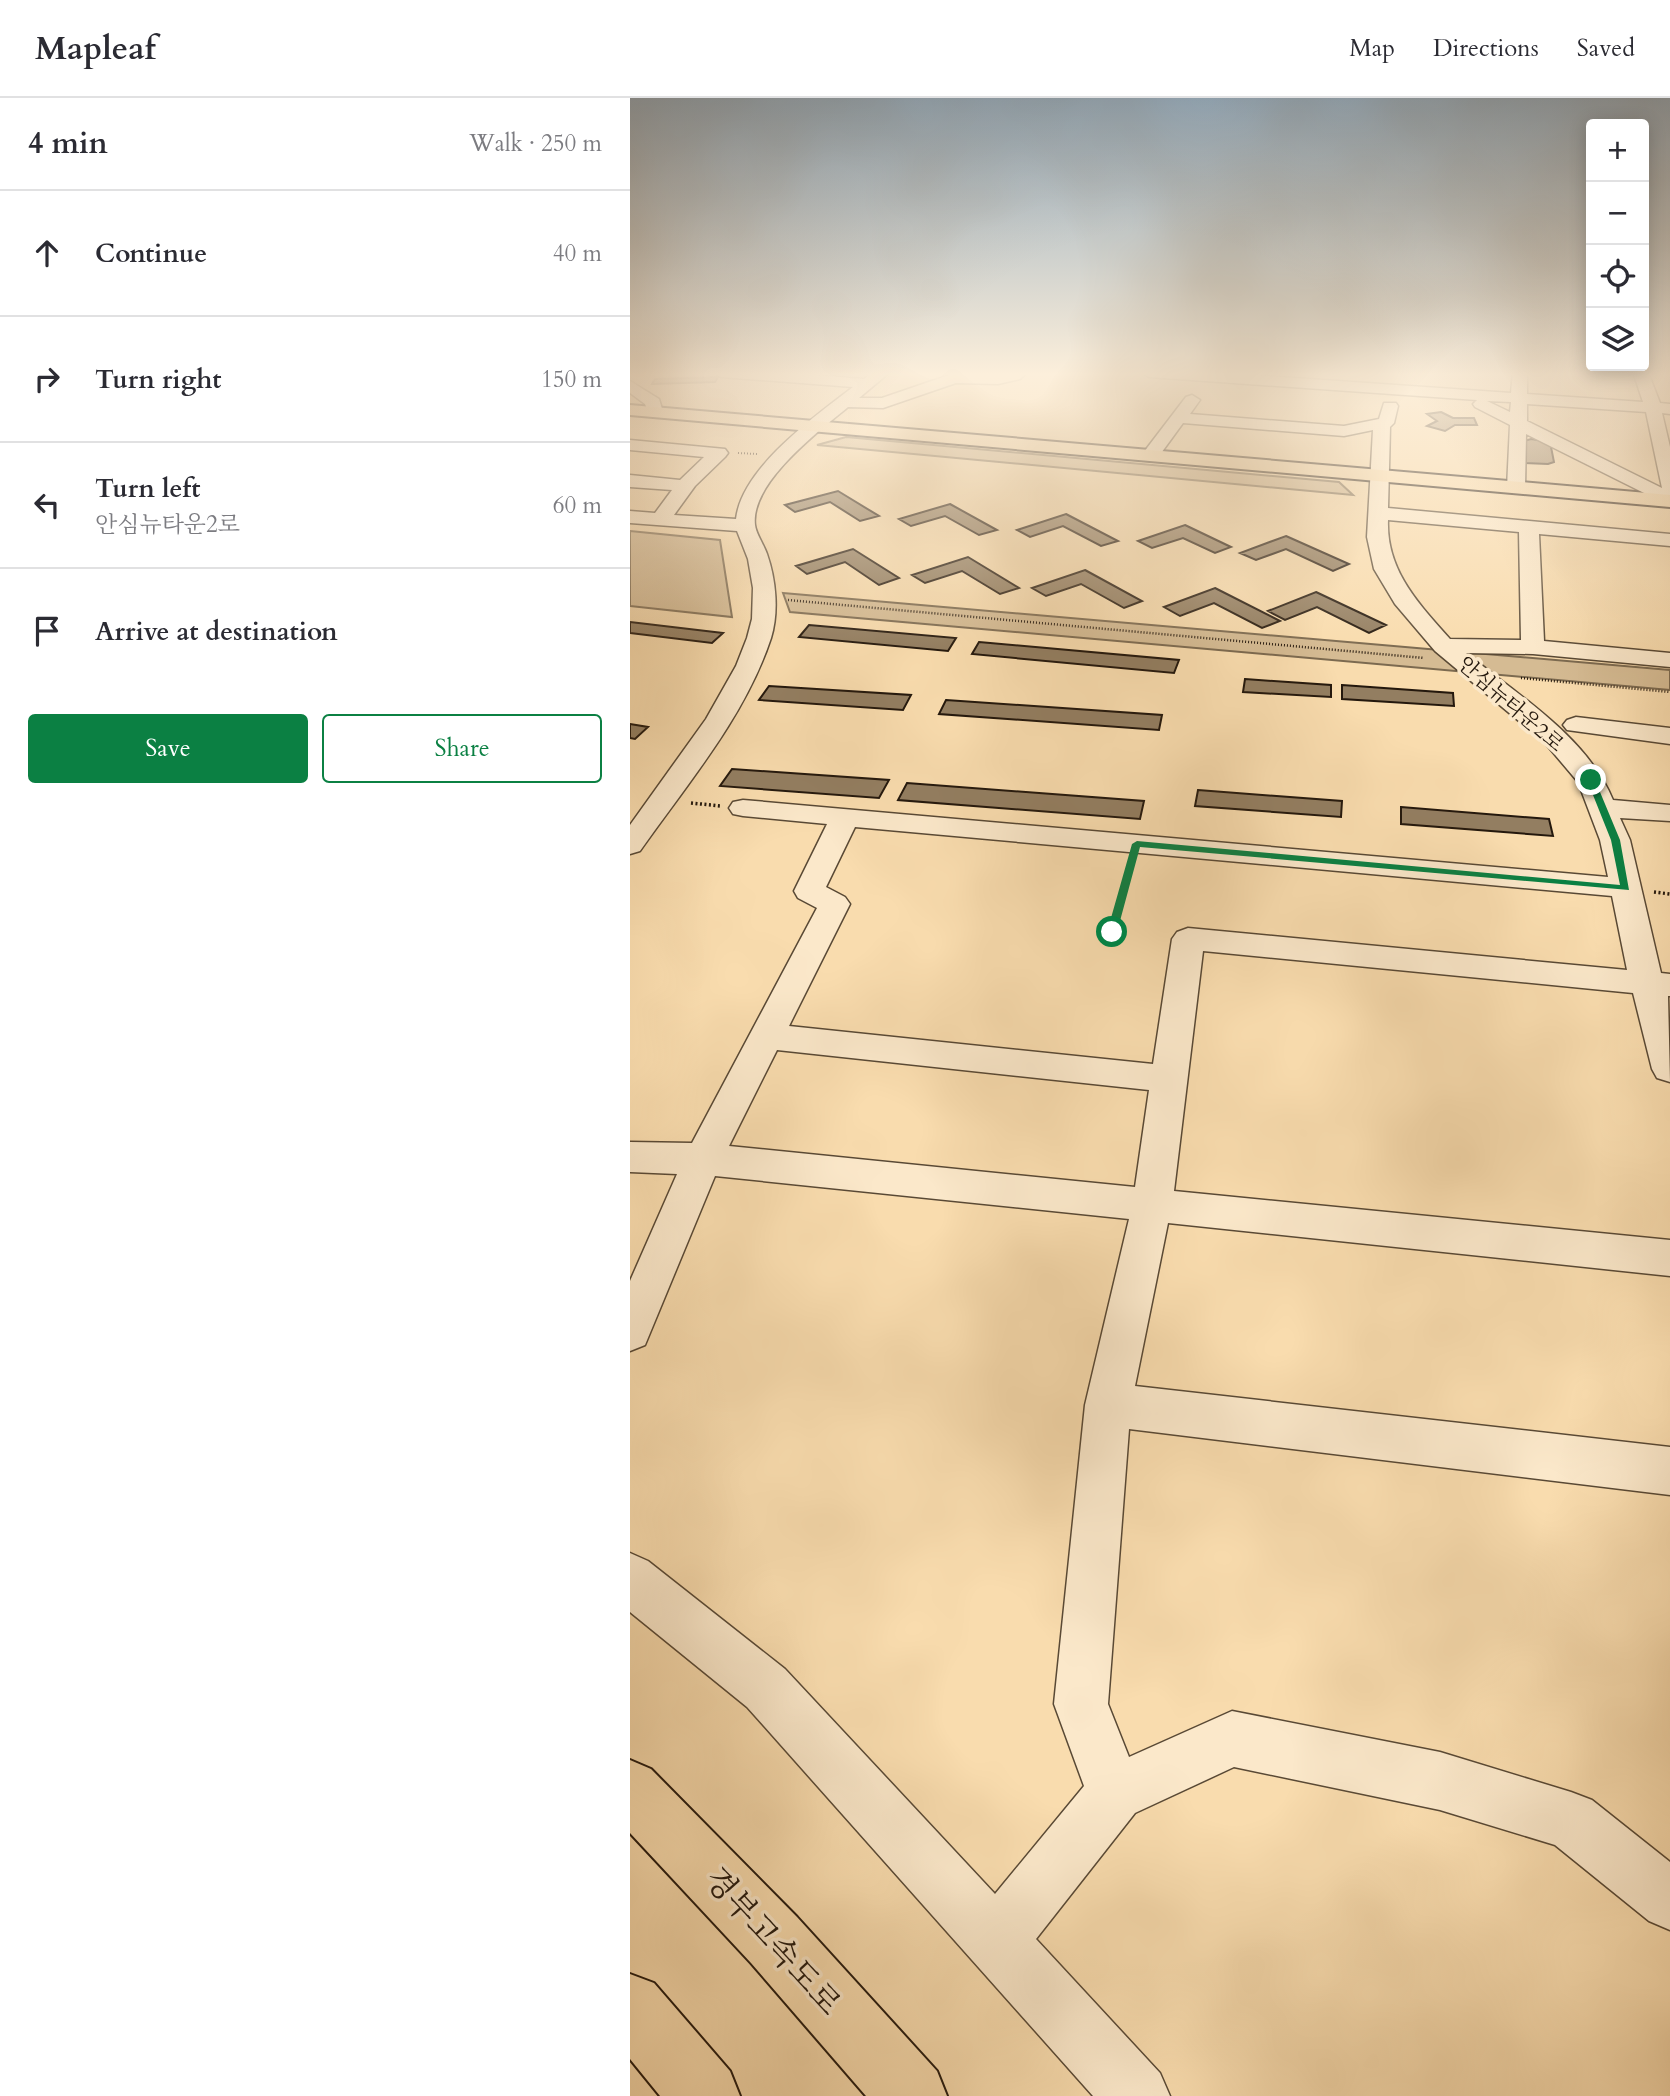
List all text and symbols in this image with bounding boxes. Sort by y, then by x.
text: Mapleaf [35,26,156,71]
text: Map [1349,32,1395,65]
text: Directions [1433,32,1539,65]
text: Saved [1577,32,1635,65]
map controls [1586,119,1649,371]
button: + [1586,119,1649,182]
text: 4 min [28,123,108,164]
text: Walk · 250 m [469,128,602,159]
button: − [1586,182,1649,245]
icon: ahead [28,234,66,272]
text: Continue [95,236,207,271]
text: 40 m [553,238,602,269]
button: locate [1586,245,1649,308]
button: layers [1586,308,1649,371]
icon: right [28,360,66,398]
text: Turn right [95,362,222,397]
text: 150 m [541,364,602,395]
text: Turn left [95,471,200,506]
icon: left [28,486,66,524]
text: 60 m [553,490,602,521]
text: 안심뉴타운2로 [95,509,240,540]
icon: arrive [28,612,66,650]
text: Arrive at destination [95,614,338,649]
street label: 안심뉴타운2로 [1451,650,1570,759]
button: Save [28,714,308,783]
button: Share [322,714,602,783]
route end [1575,764,1606,795]
route start [1096,916,1127,947]
street label: 경부고속도로 [694,1858,851,2025]

